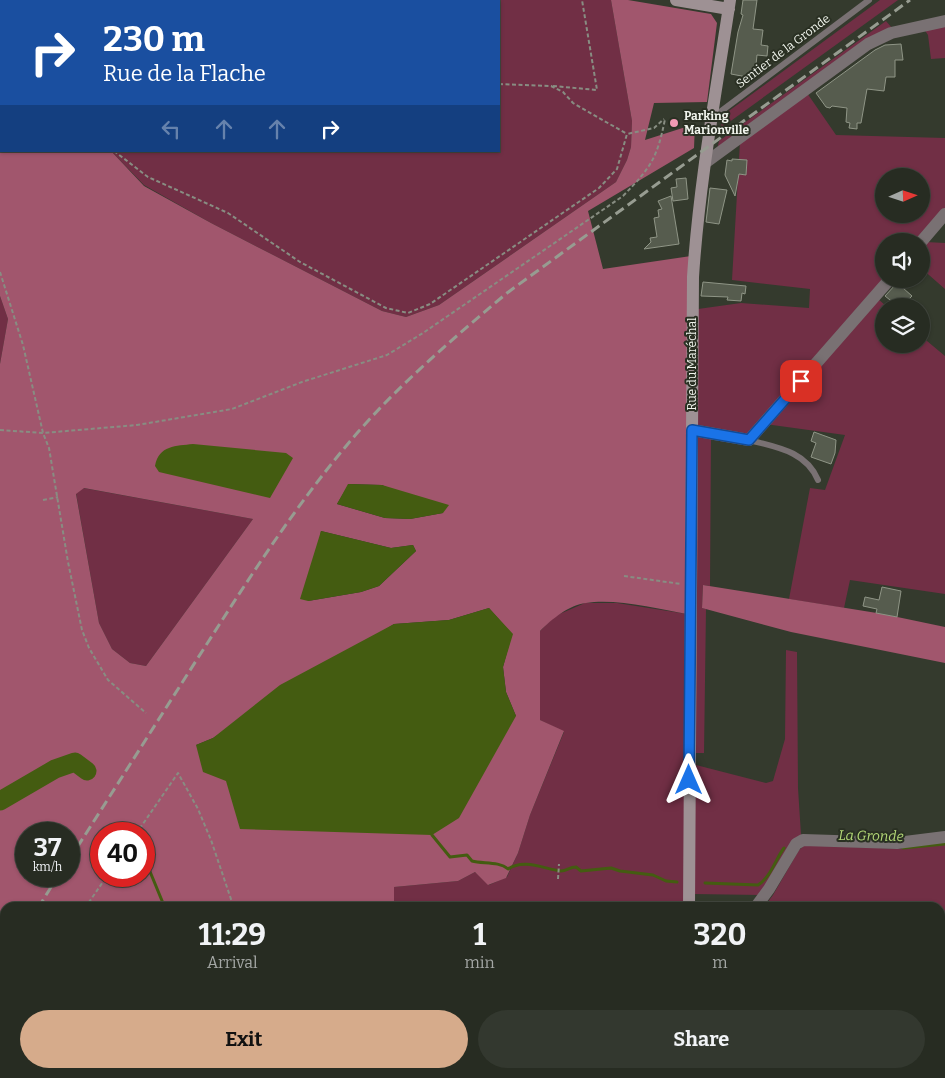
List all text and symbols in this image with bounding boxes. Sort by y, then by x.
street label: Sentier de la Gronde [733,11,833,91]
text: 230 m [103,18,205,60]
icon: right [20,20,85,85]
text: Rue de la Flache [103,60,266,87]
place label: Parking Marionville [684,109,750,137]
icon: left [157,115,185,143]
icon: ahead [210,115,238,143]
icon: ahead [263,115,291,143]
icon: right [316,115,344,143]
marker: Parking Marionville [668,117,680,129]
north arrow [875,168,930,222]
map controls [875,168,930,353]
button: sound [875,233,930,288]
button: layers [875,298,930,353]
street label: Rue du Maréchal [685,317,699,411]
pin [780,360,822,402]
icon: arrive [787,367,815,395]
position arrow [662,753,714,805]
speed limit sign: 40 [90,822,155,887]
water label: La Gronde [838,827,904,845]
text: 37 [34,833,61,863]
text: km/h [33,860,62,874]
text: 11:29 [199,917,266,953]
text: 1 [473,917,486,953]
text: 320 [693,917,746,953]
text: Arrival [207,953,258,972]
text: min [465,953,495,972]
text: m [712,953,728,972]
button: Exit [20,1010,468,1068]
button: Share [478,1010,925,1068]

